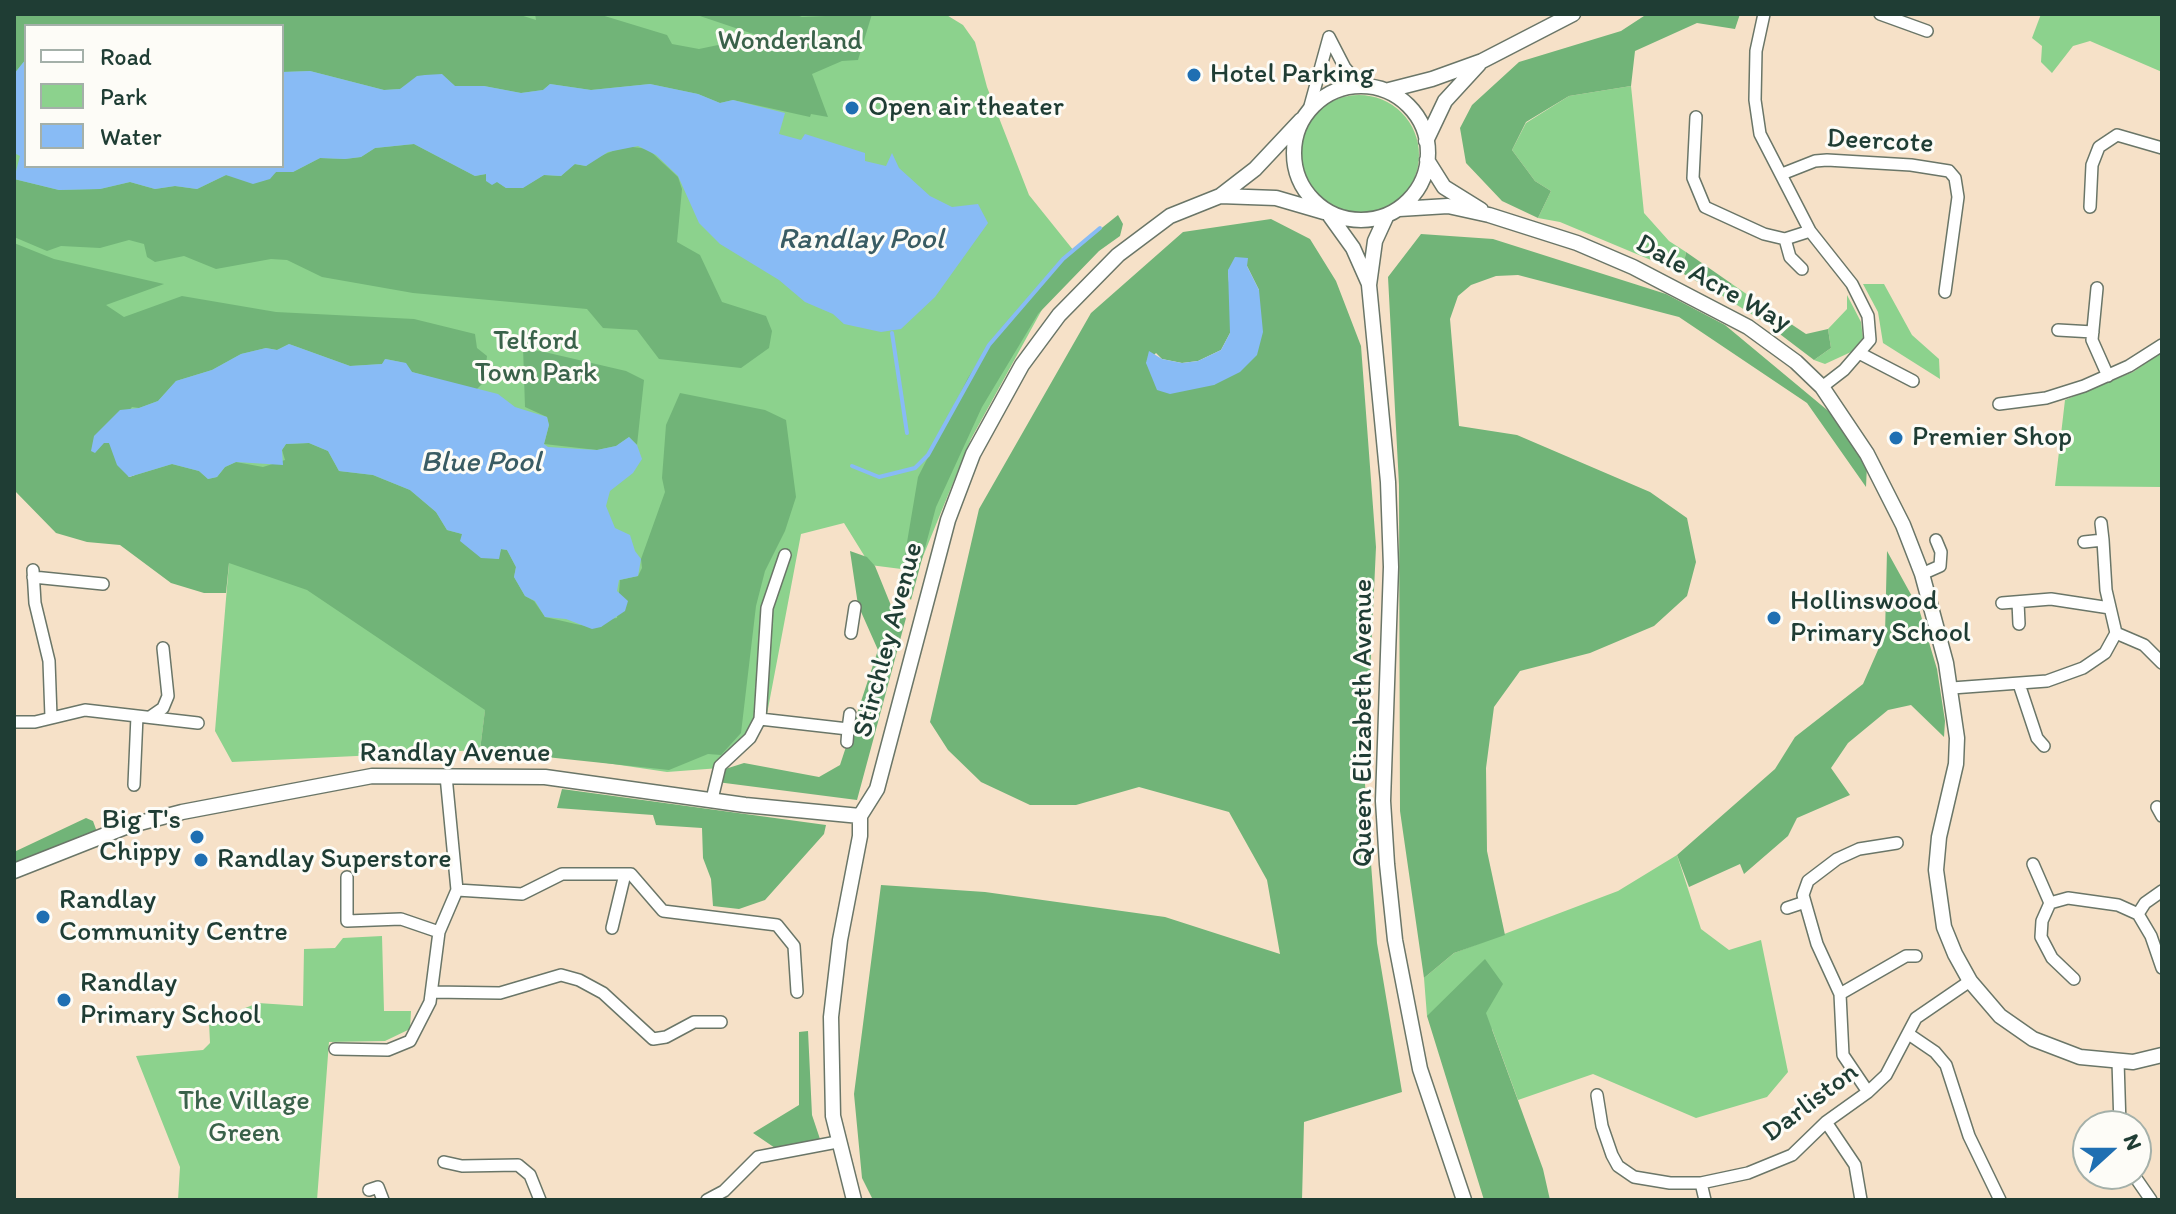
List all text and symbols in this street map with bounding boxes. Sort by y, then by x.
legend [24,24,284,168]
park label: Wonderland [717,25,863,59]
text: Road [100,42,152,71]
place label: Hotel Parking [1210,58,1374,92]
marker: Hotel Parking [1185,66,1203,84]
text: Park [100,82,147,111]
place label: Open air theater [868,91,1064,125]
marker: Open air theater [843,99,861,117]
text: Water [100,122,162,151]
street label: Deercote [1826,122,1934,162]
water label: Randlay Pool [778,222,944,258]
street label: Dale Acre Way [1630,228,1796,340]
park label: Telford Town Park [475,325,597,391]
place label: Premier Shop [1912,421,2072,455]
marker: Premier Shop [1887,429,1905,447]
water label: Blue Pool [421,445,541,481]
street label: Stirchley Avenue [847,539,931,741]
street label: Queen Elizabeth Avenue [1347,579,1381,867]
place label: Hollinswood Primary School [1790,585,1971,651]
marker: Hollinswood Primary School [1765,609,1783,627]
street label: Randlay Avenue [360,737,550,771]
place label: Big T's Chippy [99,804,181,870]
marker: Big T's Chippy [188,828,206,846]
place label: Randlay Superstore [217,843,452,877]
marker: Randlay Superstore [192,851,210,869]
place label: Randlay Community Centre [59,884,288,950]
marker: Randlay Community Centre [34,908,52,926]
place label: Randlay Primary School [80,967,261,1033]
marker: Randlay Primary School [55,991,73,1009]
street label: Darliston [1756,1056,1866,1150]
park label: The Village Green [178,1085,310,1151]
north arrow [2072,1110,2152,1190]
text: N [2118,1130,2148,1154]

